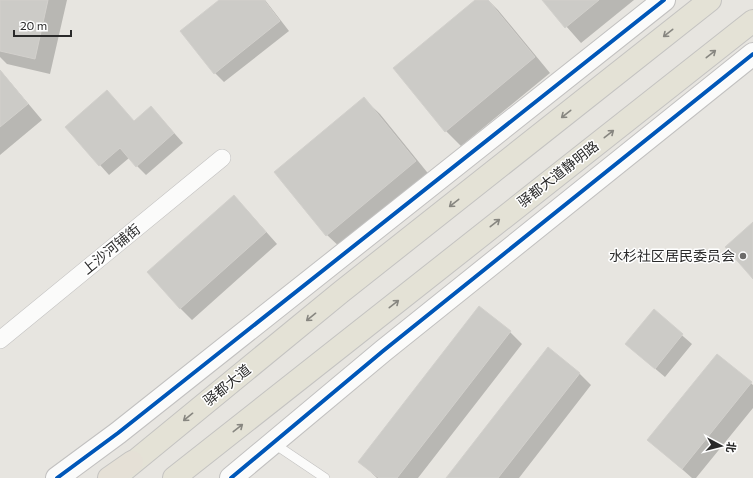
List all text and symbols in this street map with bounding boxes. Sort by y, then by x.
scale bar [14,12,71,38]
text: 20 m [20,18,47,32]
one-way arrow [663,29,674,37]
one-way arrow [706,50,717,58]
one-way arrow [561,109,572,118]
one-way arrow [603,129,614,138]
street label: 驿都大道静明路 [514,137,602,210]
one-way arrow [448,199,459,207]
one-way arrow [490,218,501,227]
street label: 上沙河铺街 [78,220,143,277]
place label: 水杉社区居民委员会 [609,247,735,264]
marker: 水杉社区居民委员会 [738,251,748,261]
one-way arrow [388,299,399,308]
one-way arrow [305,312,316,321]
street label: 驿都大道 [200,360,254,409]
one-way arrow [183,412,194,421]
one-way arrow [232,423,243,432]
north arrow [701,426,741,466]
text: 北 [724,441,739,454]

